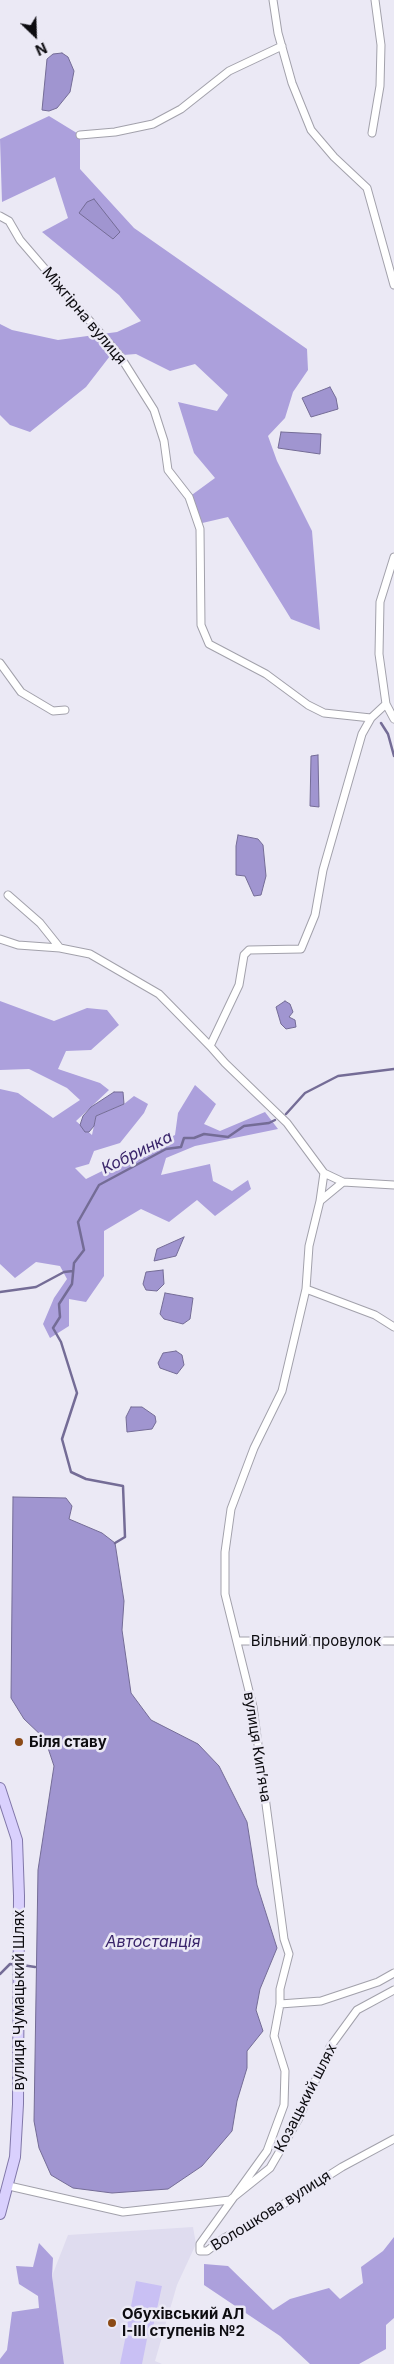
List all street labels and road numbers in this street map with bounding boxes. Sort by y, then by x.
street label: Міжгірна вулиця [38,264,130,368]
street label: Вільний провулок [251,1632,381,1650]
street label: вулиця Кипʼяча [239,1691,275,1803]
street label: вулиця Чумацький Шлях [10,1909,28,2091]
street label: Козацький шлях [271,2041,341,2155]
street label: Волошкова вулиця [208,2167,334,2255]

